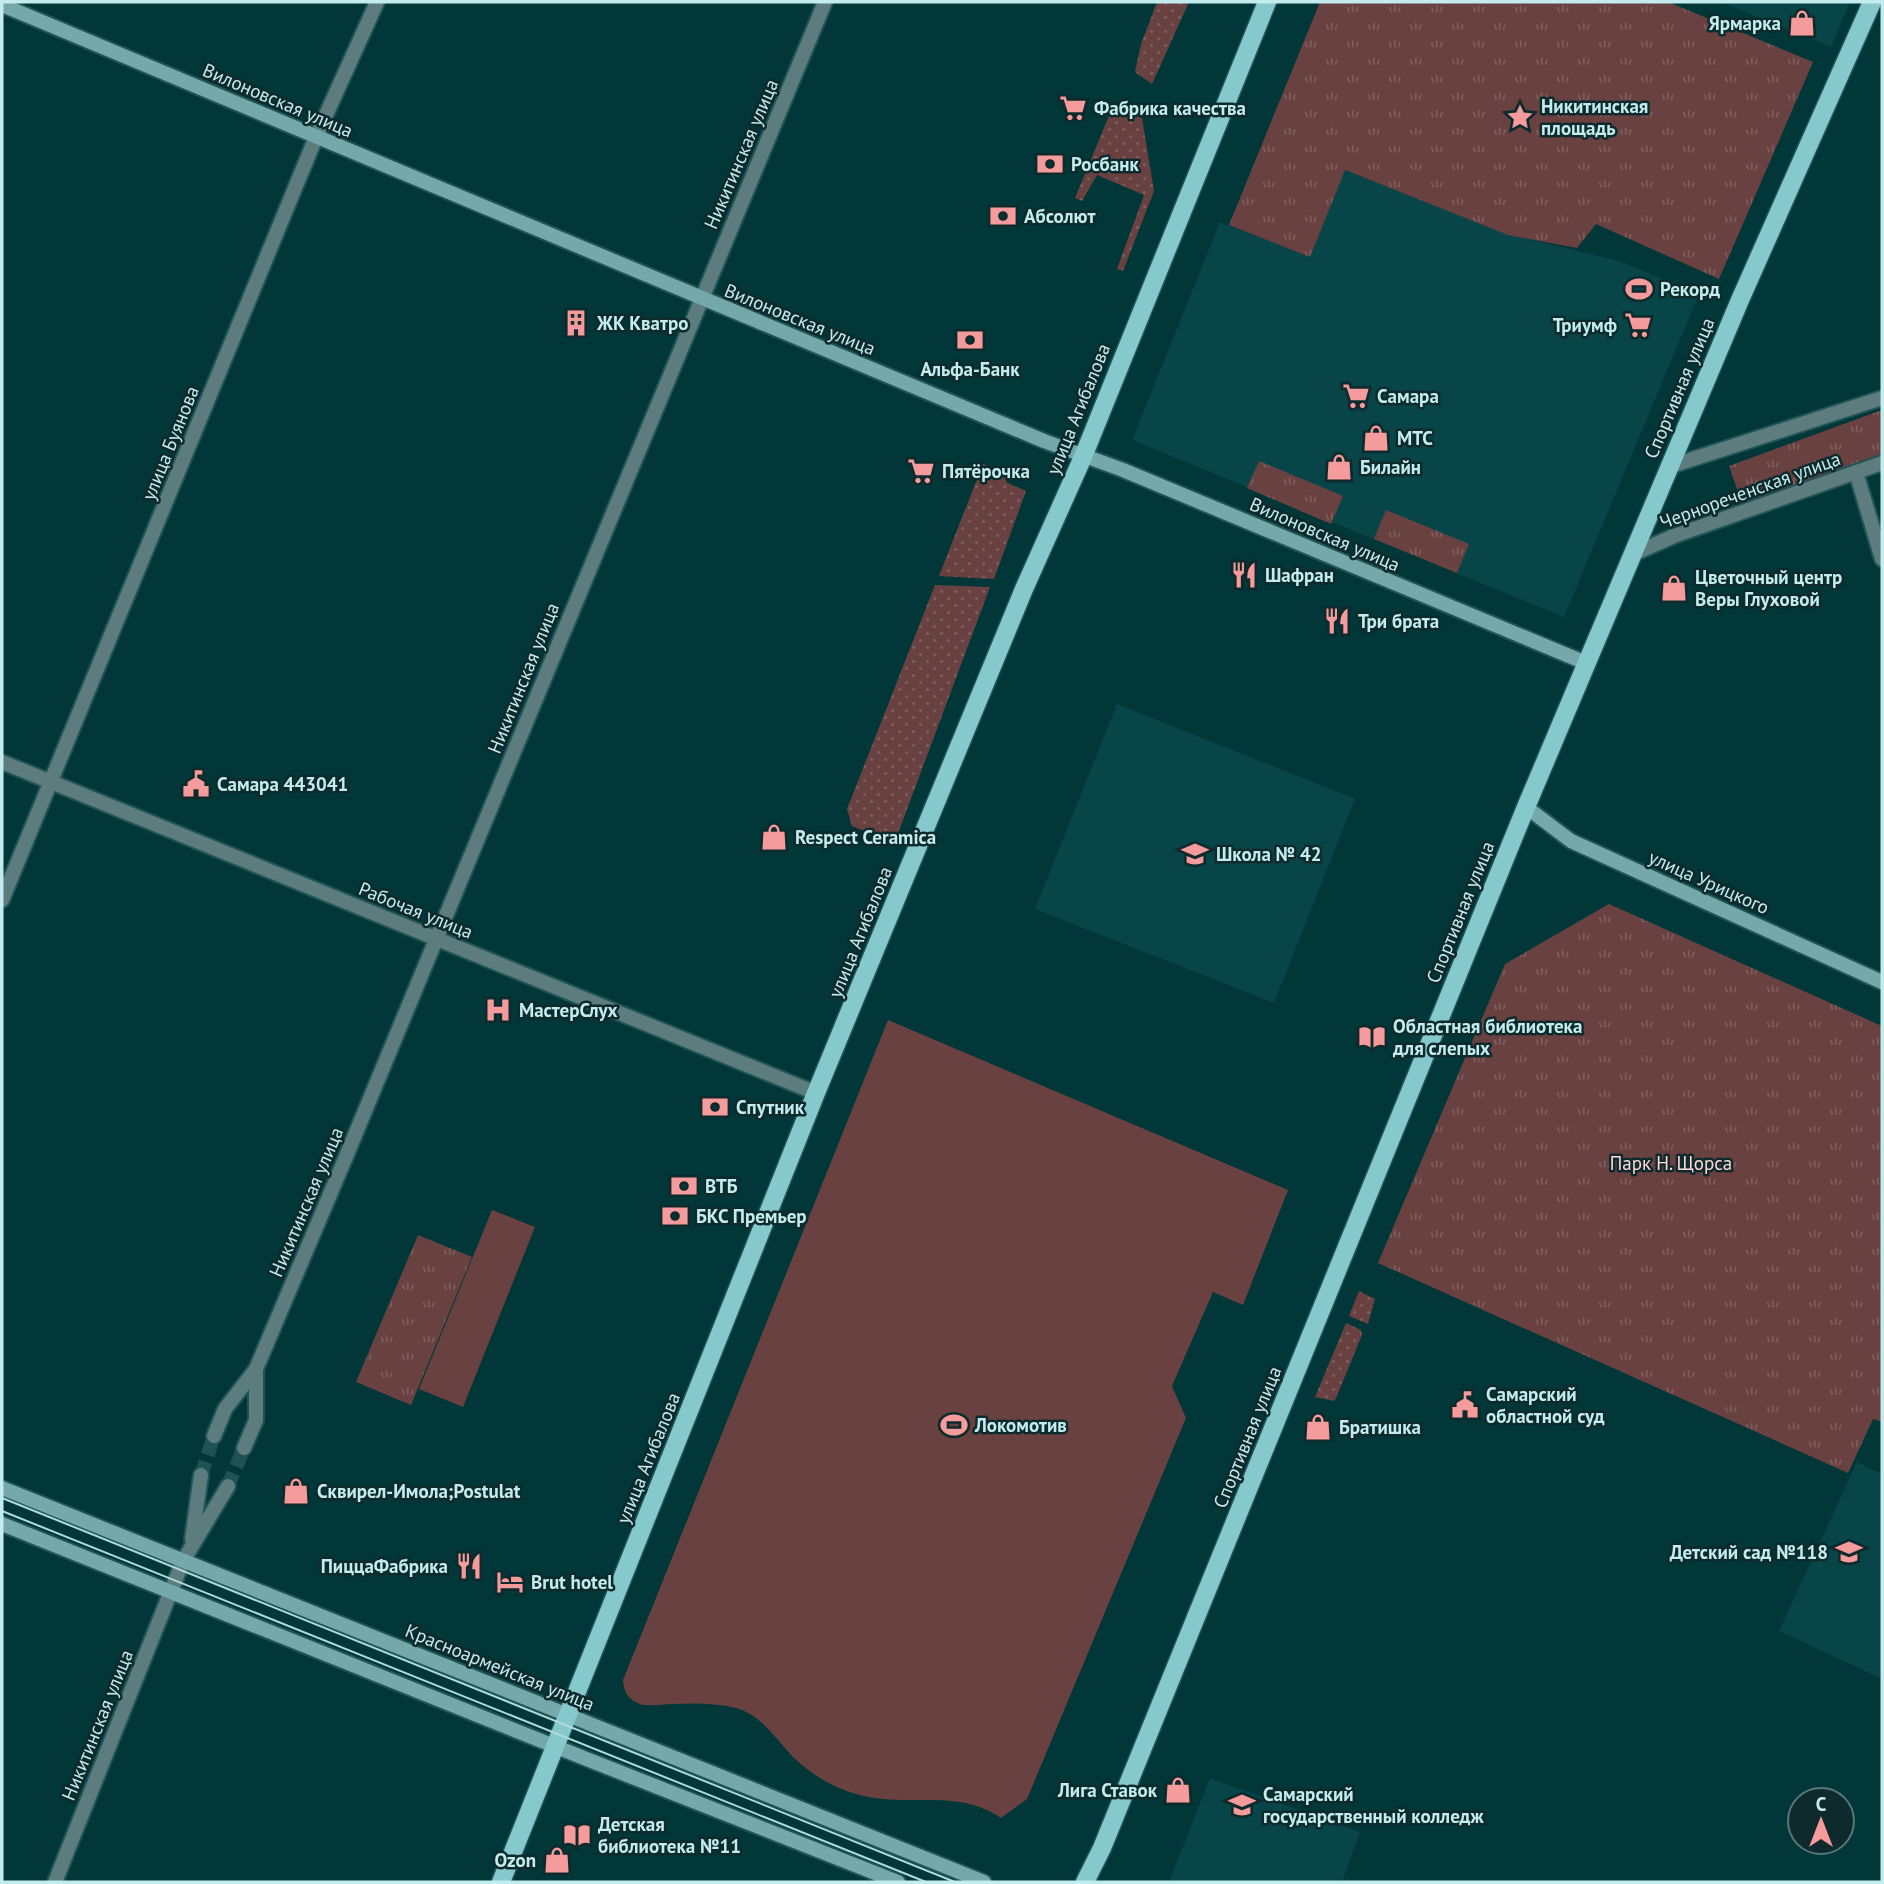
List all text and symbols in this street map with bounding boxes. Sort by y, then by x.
shop icon: Ярмарка [1787,8,1817,38]
place label: Ярмарка [1709,11,1781,35]
street label: Вилоновская улица [199,58,357,142]
street label: Никитинская улица [699,76,783,232]
supermarket icon: Фабрика качества [1058,93,1088,123]
place label: Никитинская площадь [1541,94,1648,140]
place label: Фабрика качества [1094,96,1246,120]
place icon: Никитинская площадь [1505,102,1535,132]
bank icon: Росбанк [1035,149,1065,179]
place label: Росбанк [1071,152,1139,176]
bank icon: Абсолют [988,201,1018,231]
place label: Абсолют [1024,204,1095,228]
sports icon: Рекорд [1624,274,1654,304]
place label: Рекорд [1660,277,1720,301]
street label: Вилоновская улица [721,278,879,360]
building icon: ЖК Кватро [561,308,591,338]
supermarket icon: Триумф [1623,310,1653,340]
place label: ЖК Кватро [596,311,688,335]
place label: Триумф [1553,313,1617,337]
street label: Спортивная улица [1639,314,1719,462]
bank icon: Альфа-Банк [955,325,985,355]
street label: улица Агибалова [1041,340,1115,478]
place label: Альфа-Банк [920,357,1020,381]
supermarket icon: Самара [1341,381,1371,411]
street label: улица Буянова [136,382,204,504]
place label: Самара [1377,384,1439,408]
shop icon: МТС [1361,423,1391,453]
place label: МТС [1397,426,1433,450]
street label: Чернореченская улица [1656,446,1844,534]
shop icon: Билайн [1324,452,1354,482]
place label: Билайн [1360,455,1421,479]
supermarket icon: Пятёрочка [906,456,936,486]
place label: Пятёрочка [942,459,1030,483]
street label: Вилоновская улица [1246,492,1404,576]
restaurant icon: Шафран [1229,560,1259,590]
place label: Шафран [1265,563,1334,587]
place label: Цветочный центр Веры Глуховой [1695,565,1842,611]
shop icon: Цветочный центр Веры Глуховой [1659,573,1689,603]
street label: Никитинская улица [482,599,564,757]
restaurant icon: Три брата [1322,606,1352,636]
place label: Три брата [1358,609,1439,633]
public building icon: Самара 443041 [181,769,211,799]
place label: Самара 443041 [217,772,348,796]
shop icon: Respect Ceramica [759,822,789,852]
place label: Respect Ceramica [795,825,936,849]
street label: Спортивная улица [1421,838,1499,986]
school or university icon: Школа № 42 [1180,839,1210,869]
place label: Школа № 42 [1216,842,1322,866]
street label: улица Урицкого [1645,845,1773,919]
street label: улица Агибалова [823,863,897,1001]
street label: Рабочая улица [355,876,477,944]
hospital icon: МастерСлух [483,995,513,1025]
place label: МастерСлух [519,998,618,1022]
place label: Областная библиотека для слепых [1392,1014,1582,1060]
library icon: Областная библиотека для слепых [1357,1022,1387,1052]
bank icon: Спутник [700,1092,730,1122]
place label: Спутник [736,1095,805,1119]
street label: Никитинская улица [264,1124,348,1280]
park label: Парк Н. Щорса [1610,1151,1732,1175]
bank icon: ВТБ [669,1171,699,1201]
place label: ВТБ [705,1174,738,1198]
bank icon: БКС Премьер [660,1201,690,1231]
place label: БКС Премьер [696,1204,807,1228]
street label: Спортивная улица [1208,1363,1286,1511]
place label: Самарский областной суд [1486,1382,1605,1428]
street label: улица Агибалова [611,1389,685,1527]
public building icon: Самарский областной суд [1450,1390,1480,1420]
sports icon: Локомотив [939,1410,969,1440]
shop icon: Братишка [1303,1412,1333,1442]
place label: Локомотив [974,1413,1067,1437]
place label: Братишка [1339,1415,1421,1439]
shop icon: Сквирел-Имола;Postulat [281,1476,311,1506]
place label: Сквирел-Имола;Postulat [317,1479,521,1503]
school or university icon: Детский сад №118 [1834,1537,1864,1567]
place label: Детский сад №118 [1670,1540,1828,1564]
restaurant icon: ПиццаФабрика [454,1551,484,1581]
place label: ПиццаФабрика [321,1554,448,1578]
hotel icon: Brut hotel [495,1567,525,1597]
place label: Brut hotel [531,1570,613,1594]
street label: Красноармейская улица [402,1618,598,1716]
street label: Никитинская улица [56,1646,138,1804]
shop icon: Лига Ставок [1163,1775,1193,1805]
place label: Лига Ставок [1057,1778,1158,1802]
place label: Самарский государственный колледж [1263,1782,1484,1828]
north arrow [1786,1786,1856,1856]
school or university icon: Самарский государственный колледж [1227,1790,1257,1820]
text: С [1816,1792,1827,1816]
place label: Детская библиотека №11 [598,1812,741,1858]
library icon: Детская библиотека №11 [562,1820,592,1850]
shop icon: Ozon [542,1845,572,1875]
place label: Ozon [494,1848,536,1872]

